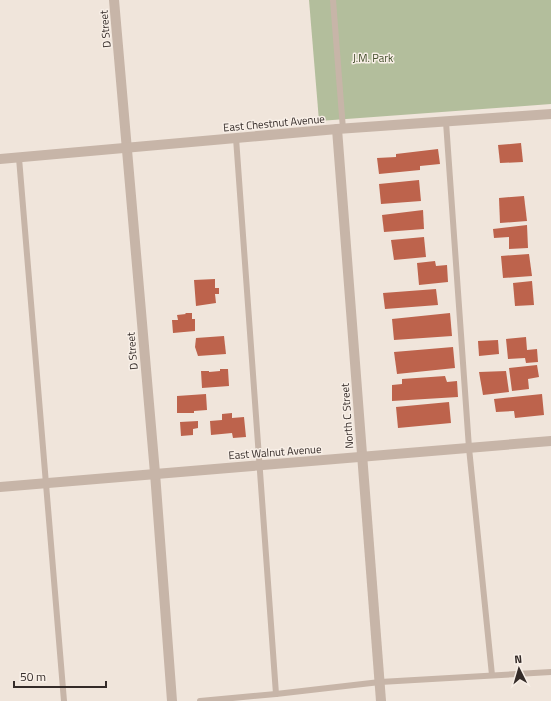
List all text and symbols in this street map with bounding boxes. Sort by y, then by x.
street label: D Street [95,9,115,49]
park label: J.M. Park [353,50,394,66]
street label: East Chestnut Avenue [223,111,326,135]
street label: D Street [122,331,142,371]
street label: North C Street [337,382,357,449]
street label: East Walnut Avenue [228,441,322,463]
north arrow [499,649,539,689]
text: N [514,651,523,667]
scale bar [14,663,106,689]
text: 50 m [20,667,46,686]

